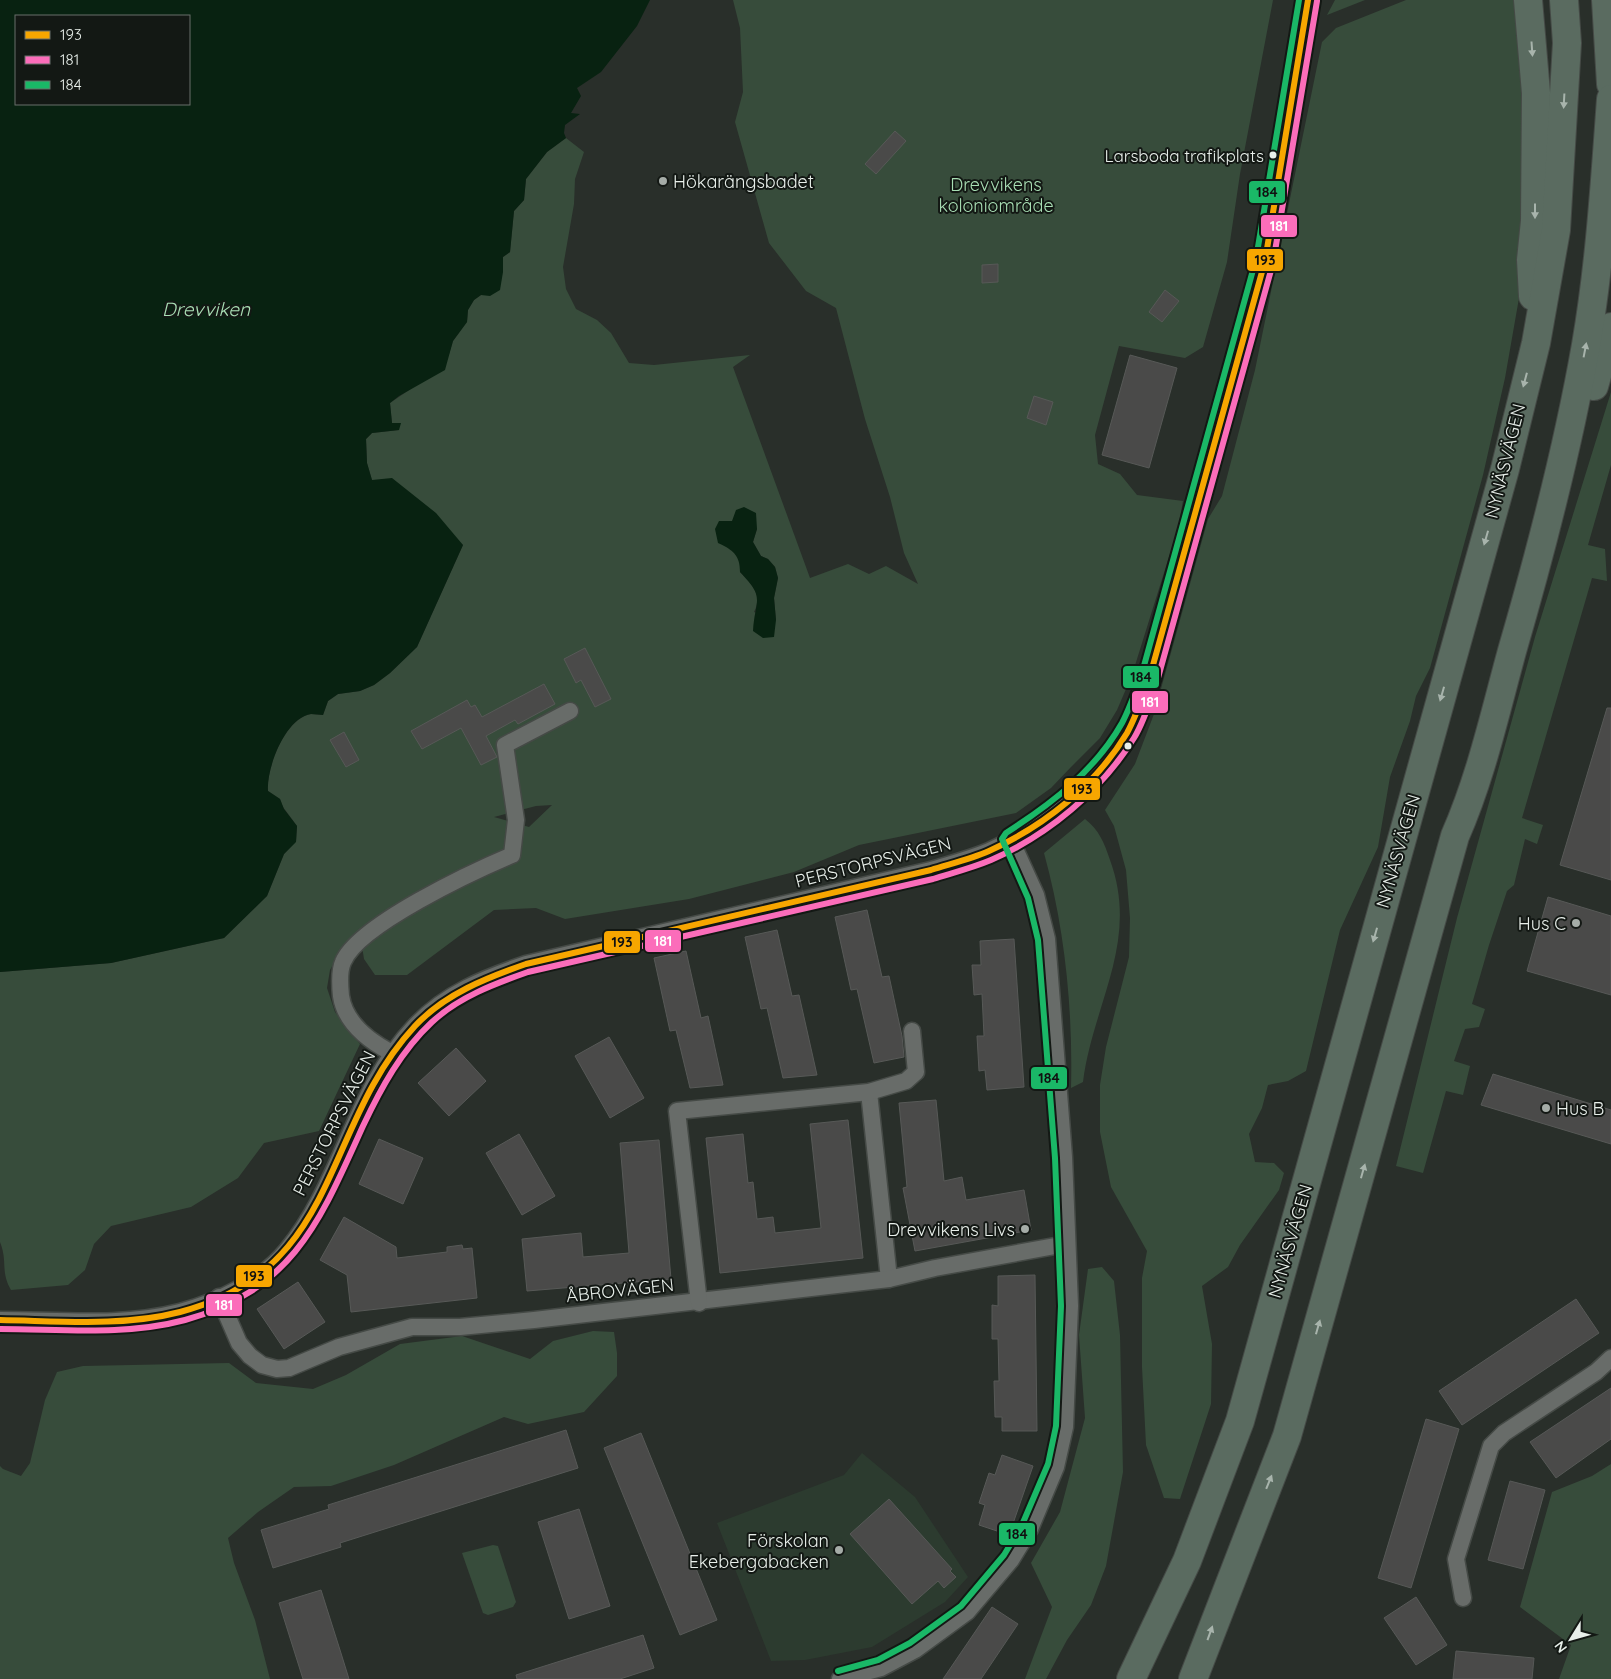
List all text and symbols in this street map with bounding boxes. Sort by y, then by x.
legend [15,15,190,105]
text: 193 [60,25,82,44]
one-way arrow [1528,41,1536,57]
text: 181 [60,50,79,69]
text: 184 [60,75,82,94]
one-way arrow [1559,93,1567,109]
place label: Larsboda trafikplats [1104,145,1264,166]
marker: Larsboda trafikplats [1268,150,1278,160]
place label: Hökarängsbadet [673,170,814,193]
park label: Drevvikens koloniområde [938,173,1054,217]
marker: Hökarängsbadet [657,175,669,187]
line badge: 184 [1248,180,1286,204]
text: 184 [1256,183,1278,201]
one-way arrow [1531,203,1539,219]
line badge: 181 [1260,214,1298,238]
text: 181 [1270,217,1288,235]
line badge: 193 [1246,248,1284,272]
text: 193 [1255,251,1275,269]
water label: Drevviken [162,297,251,321]
one-way arrow [1581,341,1589,357]
one-way arrow [1521,373,1529,388]
street label: NYNÄSVÄGEN [1480,401,1530,521]
one-way arrow [1481,530,1489,545]
line badge: 184 [1122,665,1160,689]
text: 184 [1130,668,1152,686]
one-way arrow [1437,687,1445,702]
line badge: 181 [1131,690,1169,714]
text: 181 [1141,693,1159,711]
unlabelled marker [1123,741,1133,751]
line badge: 193 [1063,777,1101,801]
text: 193 [1072,780,1092,798]
street label: NYNÄSVÄGEN [1371,791,1425,911]
street label: PERSTORPSVÄGEN [793,832,953,892]
place label: Hus C [1518,912,1566,935]
marker: Hus C [1570,917,1582,929]
one-way arrow [1370,928,1378,943]
line badge: 181 [644,929,682,953]
line badge: 193 [603,930,641,954]
text: 181 [654,932,672,950]
text: 193 [612,933,632,951]
street label: PERSTORPSVÄGEN [287,1047,381,1199]
line badge: 184 [1030,1066,1068,1090]
text: 184 [1038,1069,1060,1087]
place label: Hus B [1556,1097,1604,1120]
marker: Hus B [1540,1102,1552,1114]
one-way arrow [1359,1163,1367,1178]
street label: NYNÄSVÄGEN [1263,1181,1317,1301]
place label: Drevvikens Livs [887,1218,1015,1241]
marker: Drevvikens Livs [1019,1223,1031,1235]
line badge: 193 [235,1264,273,1288]
text: 193 [244,1267,264,1285]
street label: ÅBROVÄGEN [565,1273,675,1307]
line badge: 181 [205,1293,243,1317]
text: 181 [215,1296,233,1314]
one-way arrow [1315,1320,1323,1335]
one-way arrow [1265,1474,1273,1489]
line badge: 184 [998,1522,1036,1546]
text: 184 [1006,1525,1028,1543]
place label: Förskolan Ekebergabacken [689,1529,829,1573]
marker: Förskolan Ekebergabacken [833,1544,845,1556]
north arrow [1546,1614,1596,1664]
one-way arrow [1207,1626,1214,1641]
text: N [1550,1637,1571,1656]

